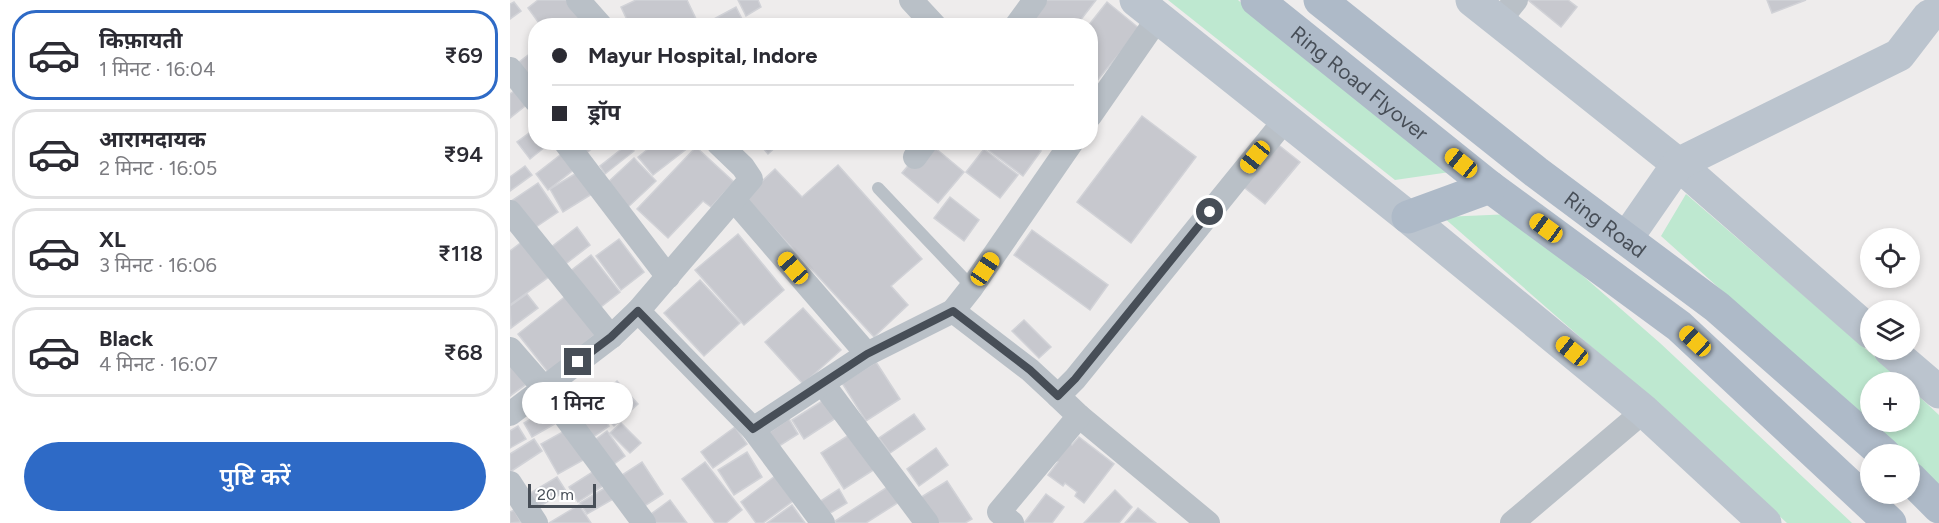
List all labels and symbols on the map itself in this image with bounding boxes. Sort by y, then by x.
street label: Ring Road Flyover [1286,20,1434,145]
car [1237,137,1273,177]
car [1441,145,1481,181]
street label: Ring Road [1560,185,1651,263]
route start [1196,198,1223,225]
car [1526,210,1566,246]
car [774,249,812,287]
car [967,249,1003,289]
car [1676,322,1714,360]
car [1552,333,1592,369]
route end [564,348,591,375]
callout: 1 मिनट [523,383,634,425]
scale bar [528,481,596,508]

